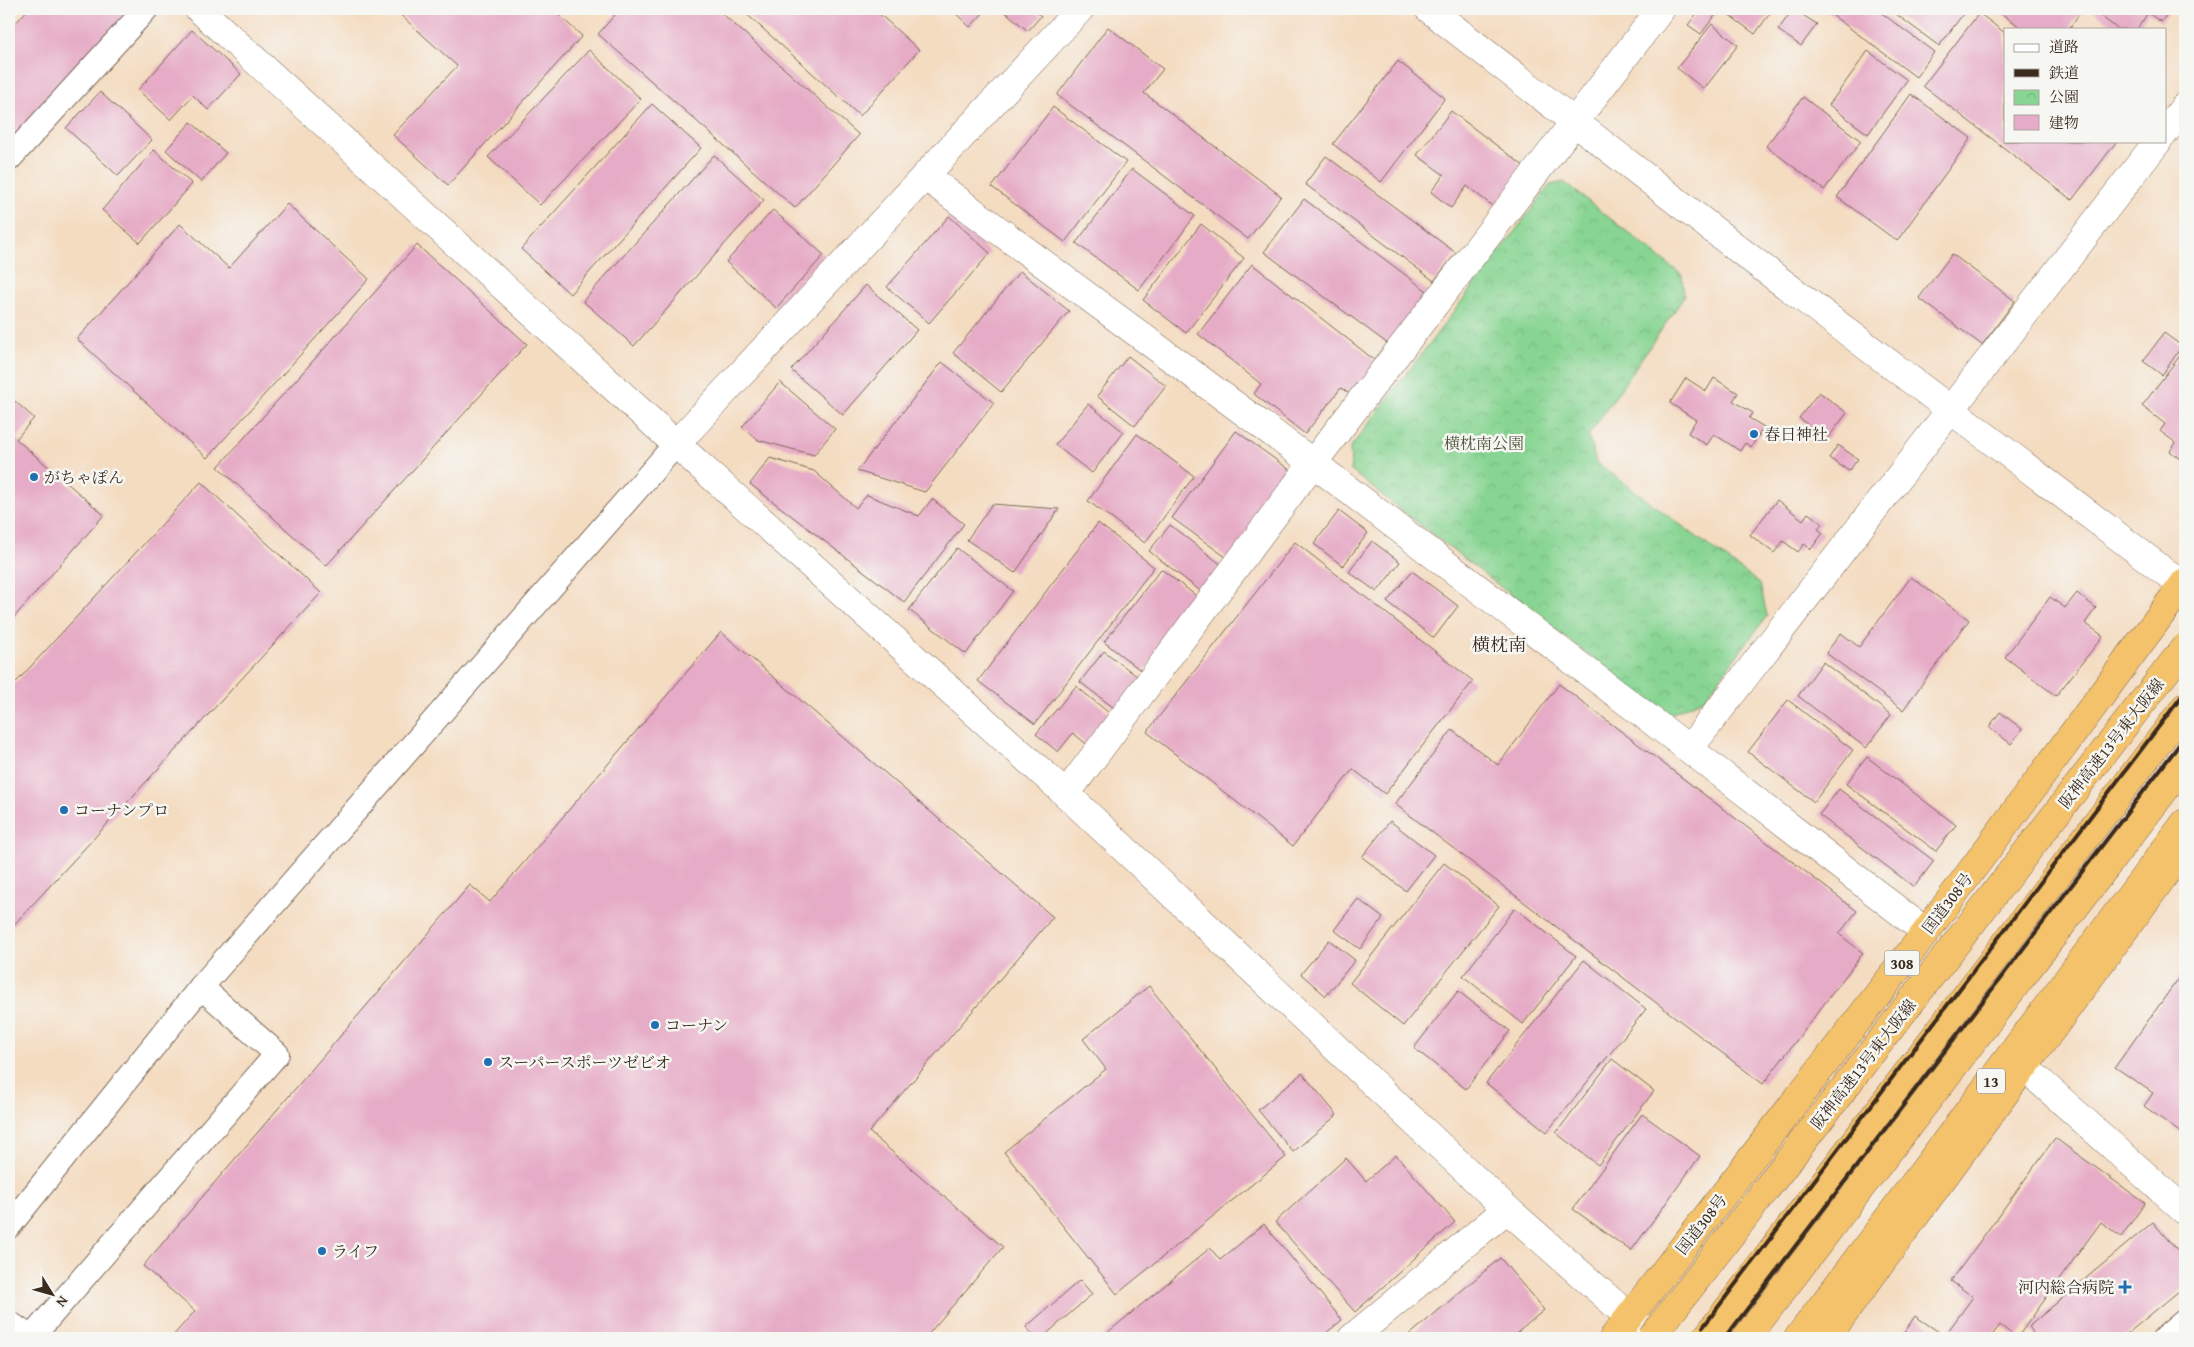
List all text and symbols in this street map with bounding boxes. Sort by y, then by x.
legend [2004,28,2166,142]
text: 道路 [2049,36,2079,57]
text: 鉄道 [2049,62,2079,83]
text: 公園 [2049,86,2079,107]
text: 建物 [2049,112,2079,133]
place label: 春日神社 [1764,422,1828,446]
marker: 春日神社 [1748,428,1760,440]
park label: 横枕南公園 [1444,431,1524,455]
place label: がちゃぽん [44,465,124,489]
marker: がちゃぽん [28,471,40,483]
district label: 横枕南 [1472,631,1526,658]
street label: 阪神高速13号東大阪線 [2052,673,2170,813]
place label: コーナンプロ [74,798,169,822]
marker: コーナンプロ [58,804,70,816]
street label: 国道308号 [1916,867,1978,939]
road number: 308 [1884,950,1920,976]
street label: 阪神高速13号東大阪線 [1804,994,1922,1134]
place label: コーナン [665,1013,728,1037]
marker: コーナン [649,1019,661,1031]
place label: スーパースポーツゼビオ [498,1050,671,1074]
marker: スーパースポーツゼビオ [482,1056,494,1068]
road number: 13 [1977,1068,2005,1094]
street label: 国道308号 [1670,1189,1732,1259]
place label: ライフ [332,1239,379,1263]
marker: ライフ [316,1245,328,1257]
north arrow [28,1270,78,1320]
place label: 河内総合病院 [2018,1275,2114,1299]
marker: 河内総合病院 [2118,1280,2132,1294]
text: N [51,1292,73,1312]

